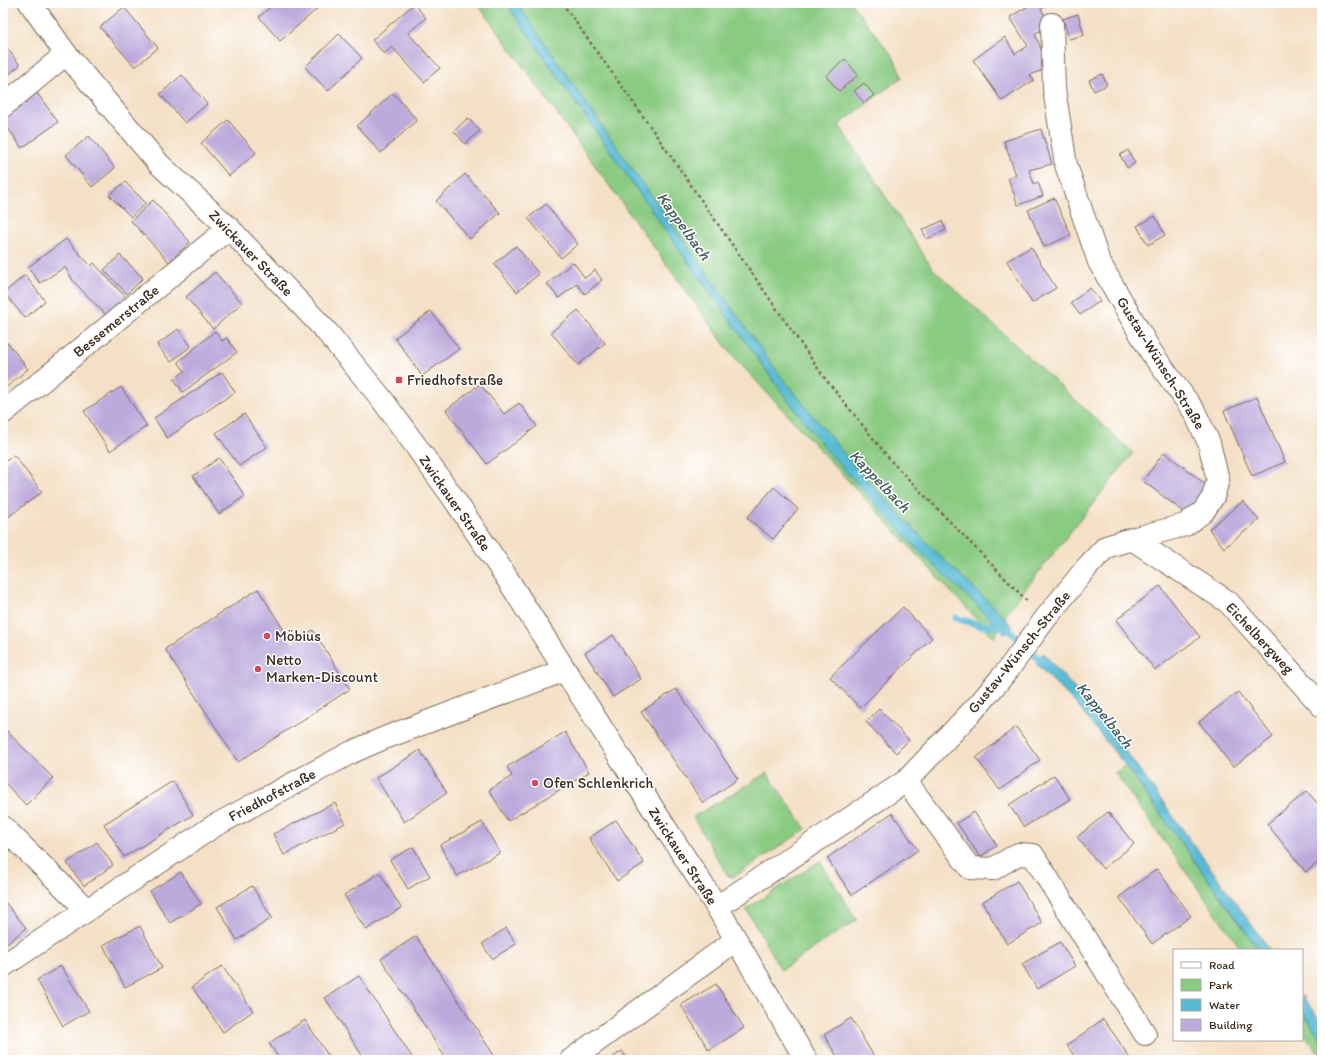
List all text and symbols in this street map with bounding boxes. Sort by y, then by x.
water label: Kappelbach [653,188,715,264]
street label: Zwickauer Straße [205,206,297,300]
street label: Bessemerstraße [69,281,163,361]
street label: Gustav-Wünsch-Straße [1113,293,1209,433]
place label: Friedhofstraße [407,371,503,389]
marker: Friedhofstraße [394,375,404,385]
water label: Kappelbach [846,446,915,517]
street label: Zwickauer Straße [415,452,495,554]
street label: Gustav-Wünsch-Straße [964,587,1074,717]
street label: Eichelbergweg [1222,598,1298,678]
place label: Möbius [275,627,321,645]
marker: Möbius [262,631,272,641]
place label: Netto Marken-Discount [266,651,378,686]
marker: Netto Marken-Discount [253,664,263,674]
water label: Kappelbach [1073,678,1138,752]
street label: Friedhofstraße [225,764,319,826]
place label: Ofen Schlenkrich [543,774,654,792]
marker: Ofen Schlenkrich [530,778,540,788]
street label: Zwickauer Straße [645,804,721,908]
legend [1173,949,1303,1041]
text: Road [1209,958,1235,972]
text: Park [1209,978,1233,992]
text: Water [1209,998,1240,1012]
text: Building [1209,1018,1253,1032]

